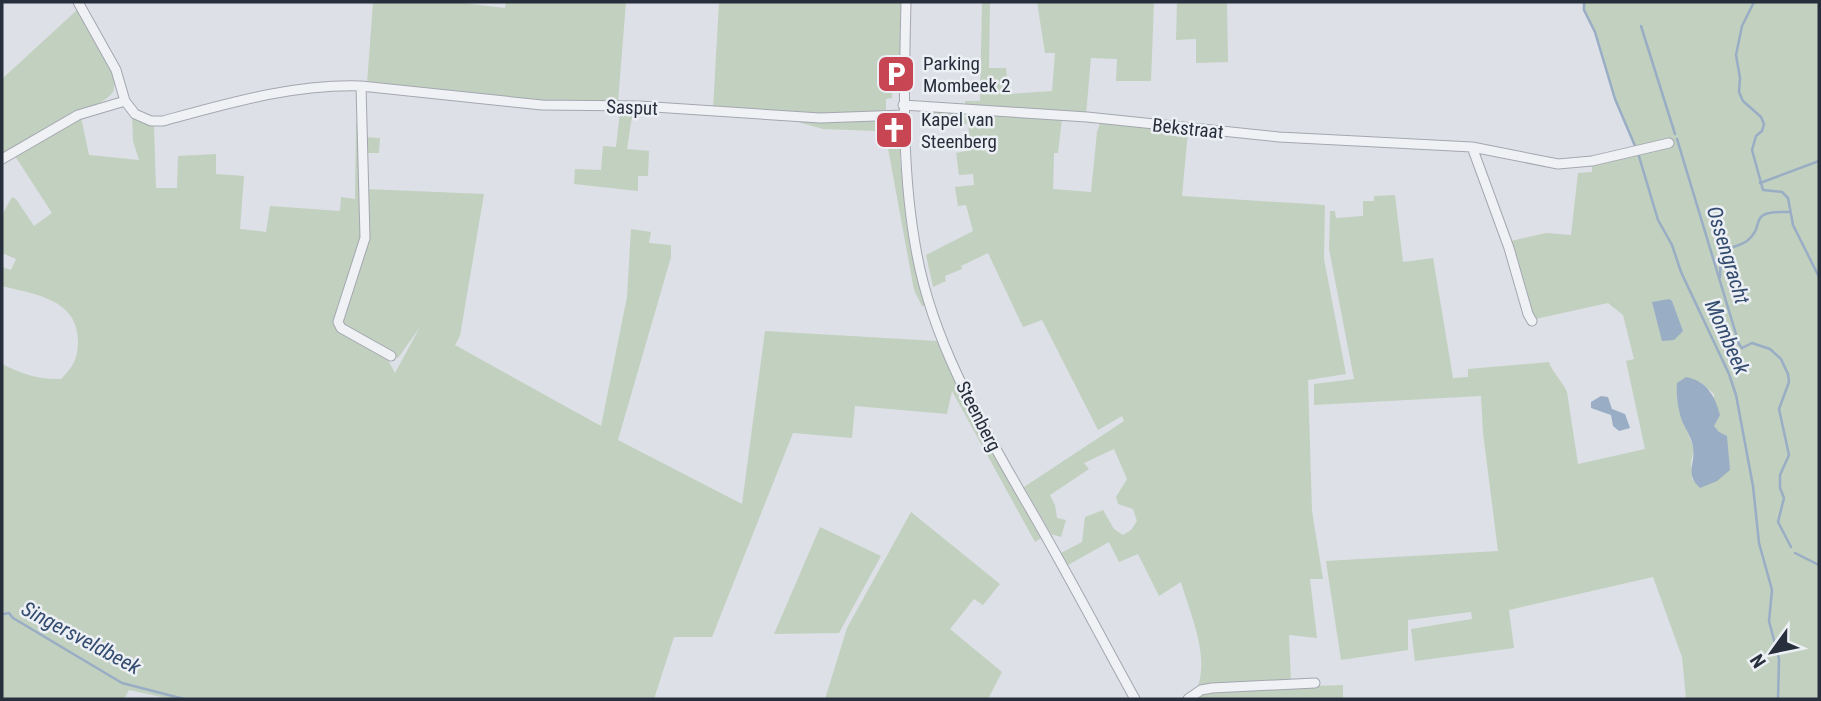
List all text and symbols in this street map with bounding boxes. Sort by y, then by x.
place label: Parking Mombeek 2 [923,52,1011,97]
parking icon: Parking Mombeek 2 [875,53,917,95]
street label: Sasput [606,95,658,120]
place label: Kapel van Steenberg [921,108,997,153]
church icon: Kapel van Steenberg [873,109,915,151]
street label: Bekstraat [1151,113,1225,144]
water label: Ossengracht [1702,203,1755,308]
water label: Mombeek [1700,296,1754,379]
street label: Steenberg [951,377,1006,455]
water label: Singersveldbeek [17,597,145,680]
north arrow [1737,617,1807,687]
text: N [1745,650,1771,672]

